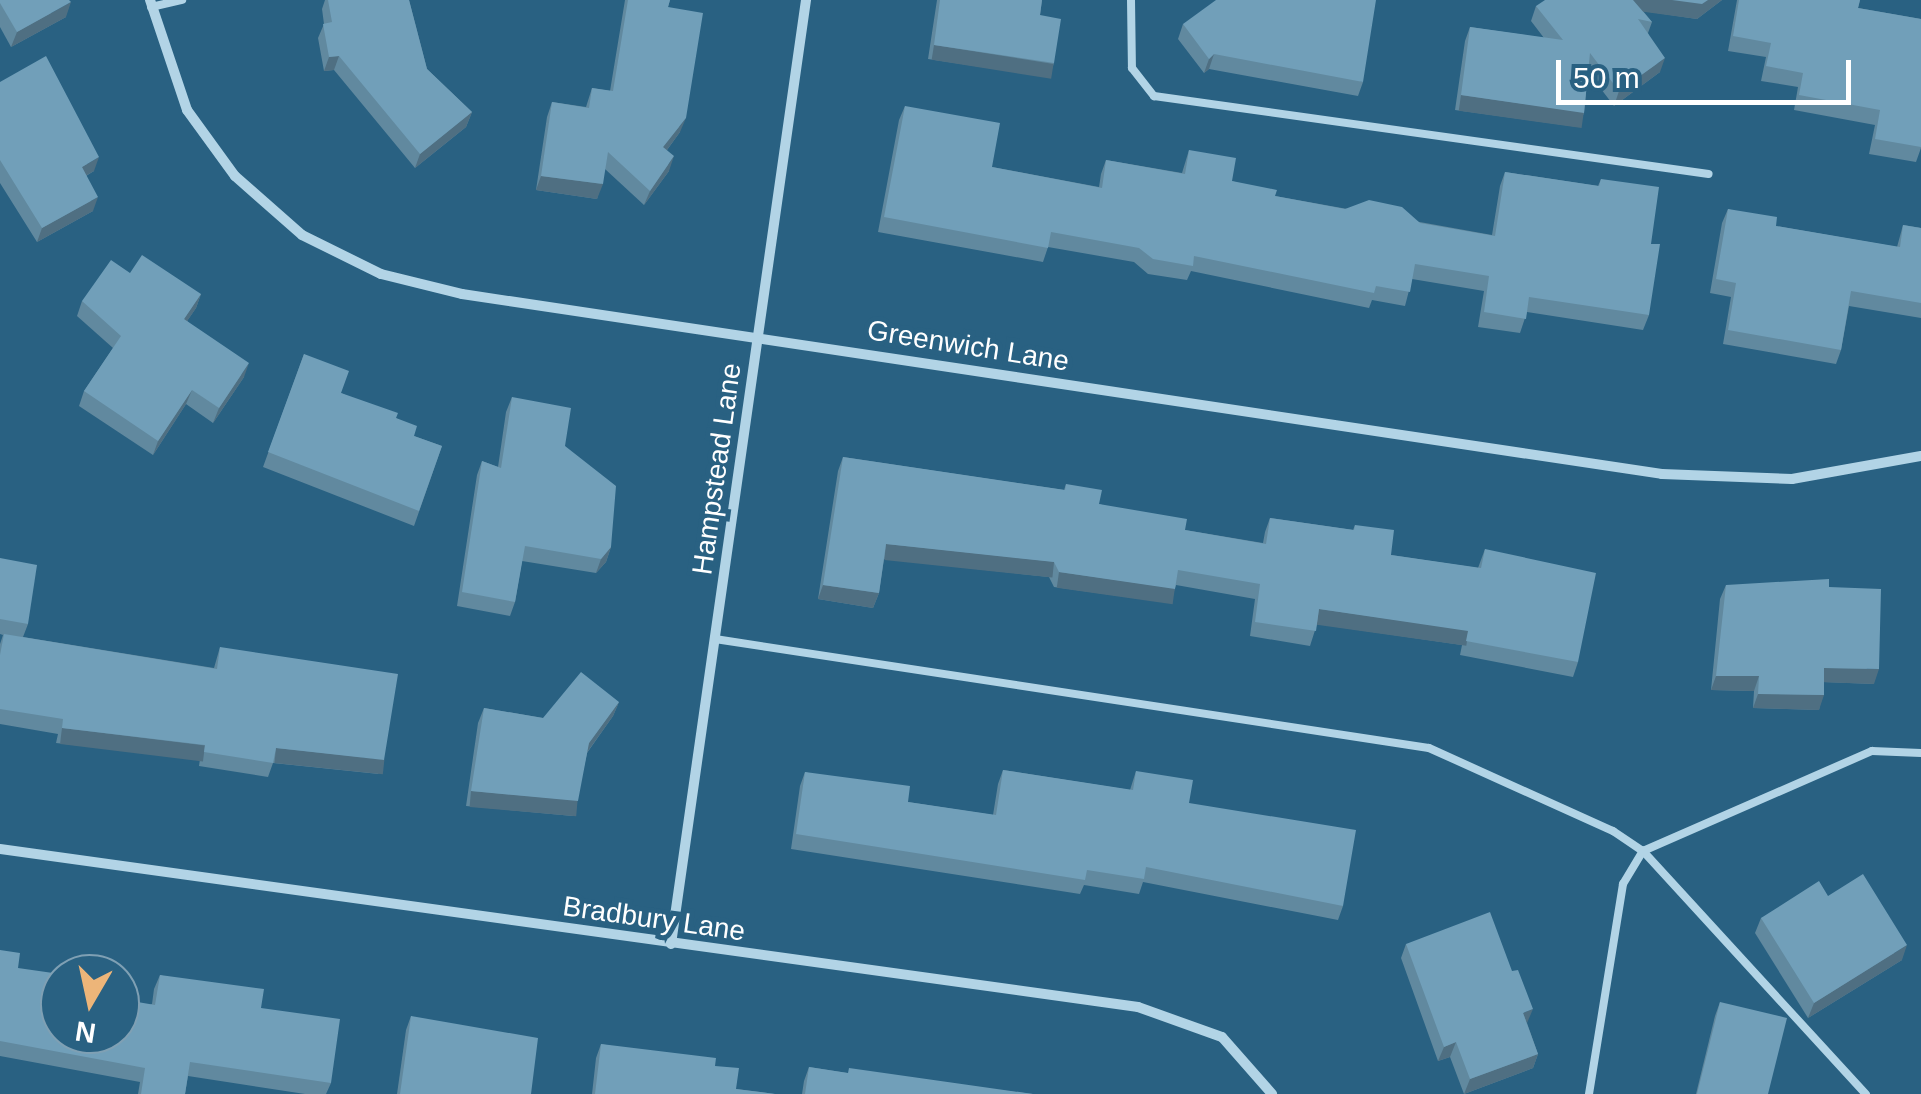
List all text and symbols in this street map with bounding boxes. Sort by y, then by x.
scale bar [1561,40,1856,102]
text: 50 m [1573,61,1640,94]
street label: Greenwich Lane [865,313,1071,379]
street label: Hampstead Lane [686,361,748,577]
street label: Bradbury Lane [561,890,747,948]
north arrow [40,954,140,1054]
text: N [73,1015,98,1049]

